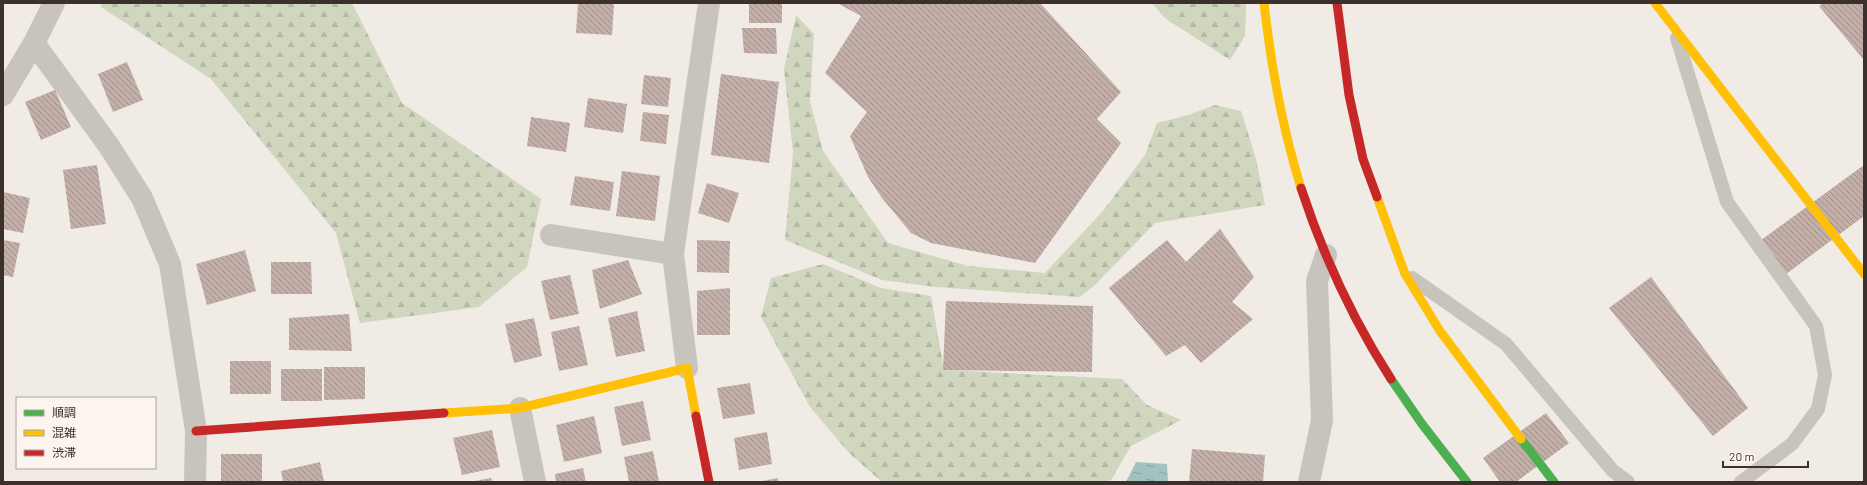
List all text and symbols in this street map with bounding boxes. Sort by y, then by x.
legend [16,397,156,469]
text: 順調 [52,405,76,419]
text: 混雑 [52,425,76,439]
scale bar [1723,443,1808,469]
text: 渋滞 [52,445,76,459]
text: 20 m [1729,449,1755,463]

